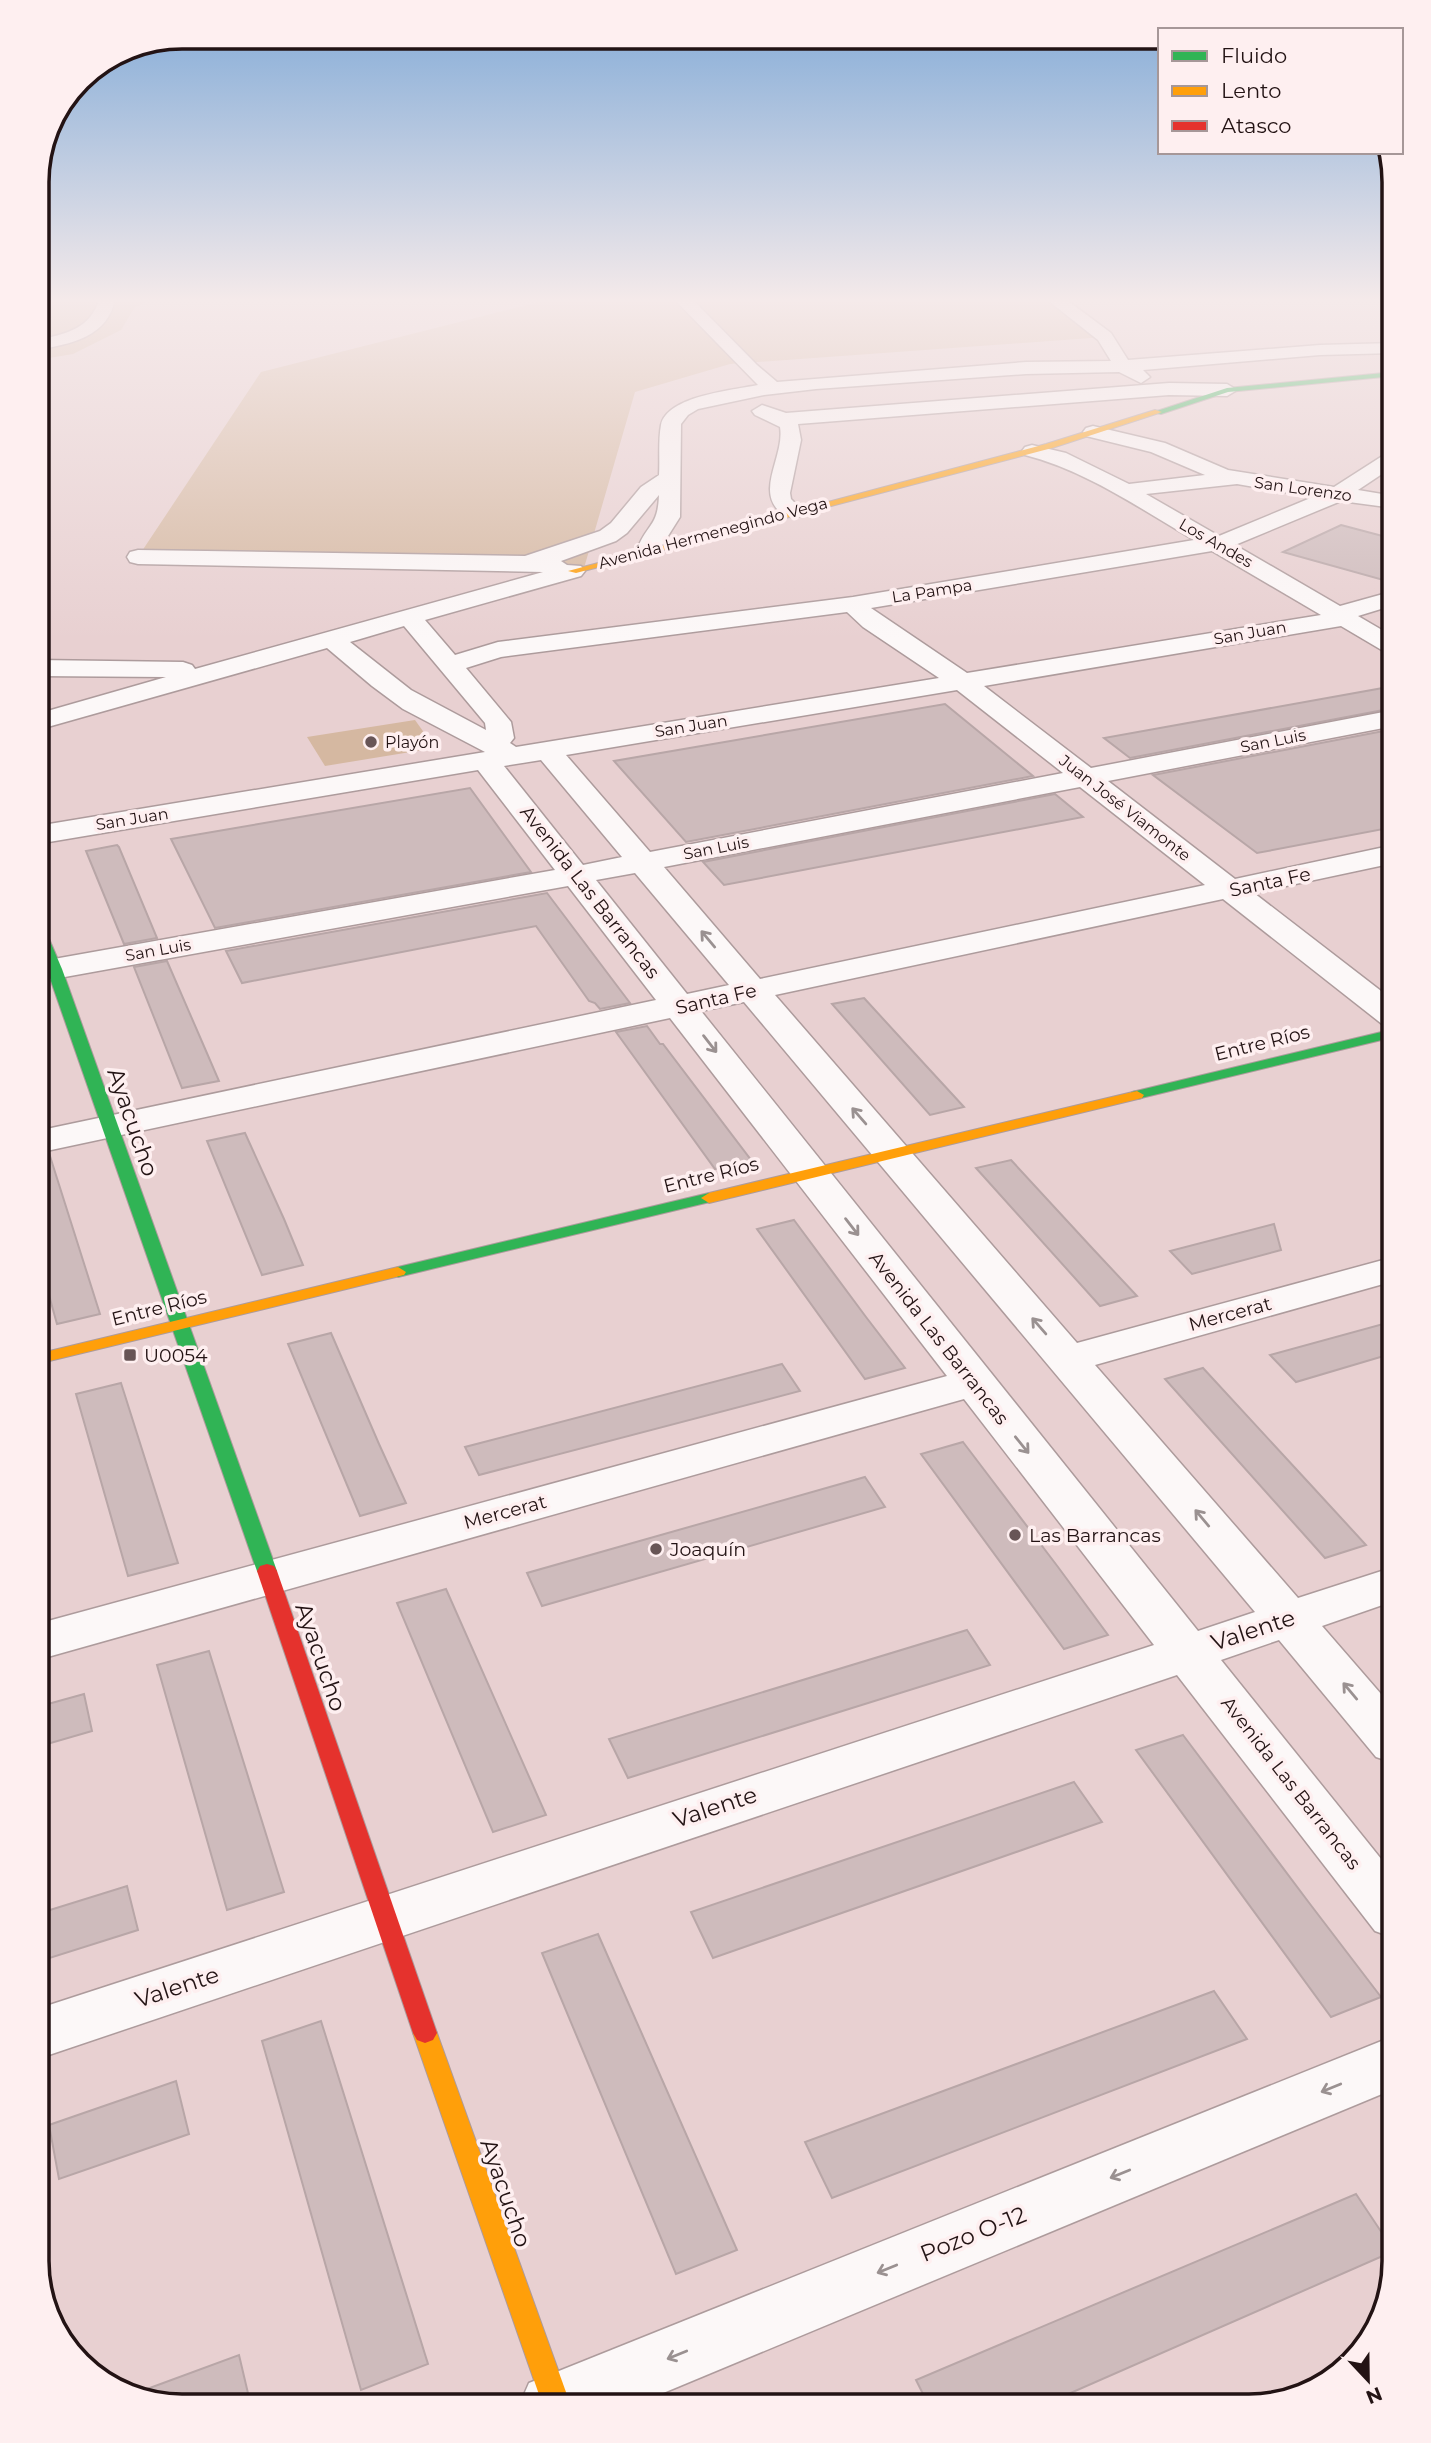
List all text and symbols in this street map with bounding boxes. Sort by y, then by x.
legend [1158,28,1403,154]
text: Fluido [1221,43,1287,68]
text: Lento [1221,78,1281,103]
text: Atasco [1221,113,1292,138]
street label: San Lorenzo [1253,473,1353,505]
street label: Avenida Hermenegindo Vega [596,493,830,573]
street label: Los Andes [1176,514,1256,572]
street label: La Pampa [891,575,973,607]
street label: San Juan [1212,617,1288,649]
street label: San Juan [653,711,729,741]
street label: San Luis [1239,725,1308,757]
place label: Playón [385,733,439,752]
marker: Playón [363,734,379,750]
street label: Juan José Viamonte [1055,750,1194,865]
street label: Avenida Las Barrancas [515,801,665,983]
street label: San Juan [94,804,170,834]
street label: San Luis [682,832,751,864]
street label: Santa Fe [1227,862,1313,902]
one-way arrow [700,930,716,948]
street label: San Luis [124,935,193,965]
street label: Santa Fe [673,979,759,1019]
street label: Entre Ríos [1212,1020,1312,1066]
one-way arrow [703,1035,718,1053]
street label: Ayacucho [101,1064,165,1180]
one-way arrow [851,1107,867,1125]
street label: Entre Ríos [661,1152,761,1198]
one-way arrow [845,1217,860,1236]
street label: Avenida Las Barrancas [864,1247,1014,1429]
street label: Entre Ríos [109,1285,209,1331]
street label: Mercerat [1186,1292,1274,1336]
one-way arrow [1031,1317,1047,1335]
place label: U0054 [144,1344,208,1367]
marker: U0054 [122,1347,138,1363]
one-way arrow [1015,1435,1030,1453]
street label: Mercerat [461,1490,549,1534]
one-way arrow [1194,1509,1210,1527]
place label: Las Barrancas [1029,1524,1161,1547]
marker: Las Barrancas [1007,1527,1023,1543]
place label: Joaquín [669,1538,746,1561]
marker: Joaquín [648,1541,664,1557]
street label: Ayacucho [289,1599,353,1715]
street label: Valente [1207,1603,1299,1657]
one-way arrow [1342,1682,1358,1700]
street label: Avenida Las Barrancas [1216,1692,1366,1874]
street label: Valente [669,1780,761,1834]
street label: Valente [131,1960,223,2014]
one-way arrow [1321,2082,1342,2095]
street label: Ayacucho [474,2135,538,2251]
one-way arrow [1110,2168,1132,2181]
street label: Pozo O-12 [916,2200,1030,2268]
one-way arrow [877,2263,899,2276]
north arrow [1333,2345,1403,2415]
one-way arrow [666,2350,688,2363]
text: N [1363,2382,1386,2409]

